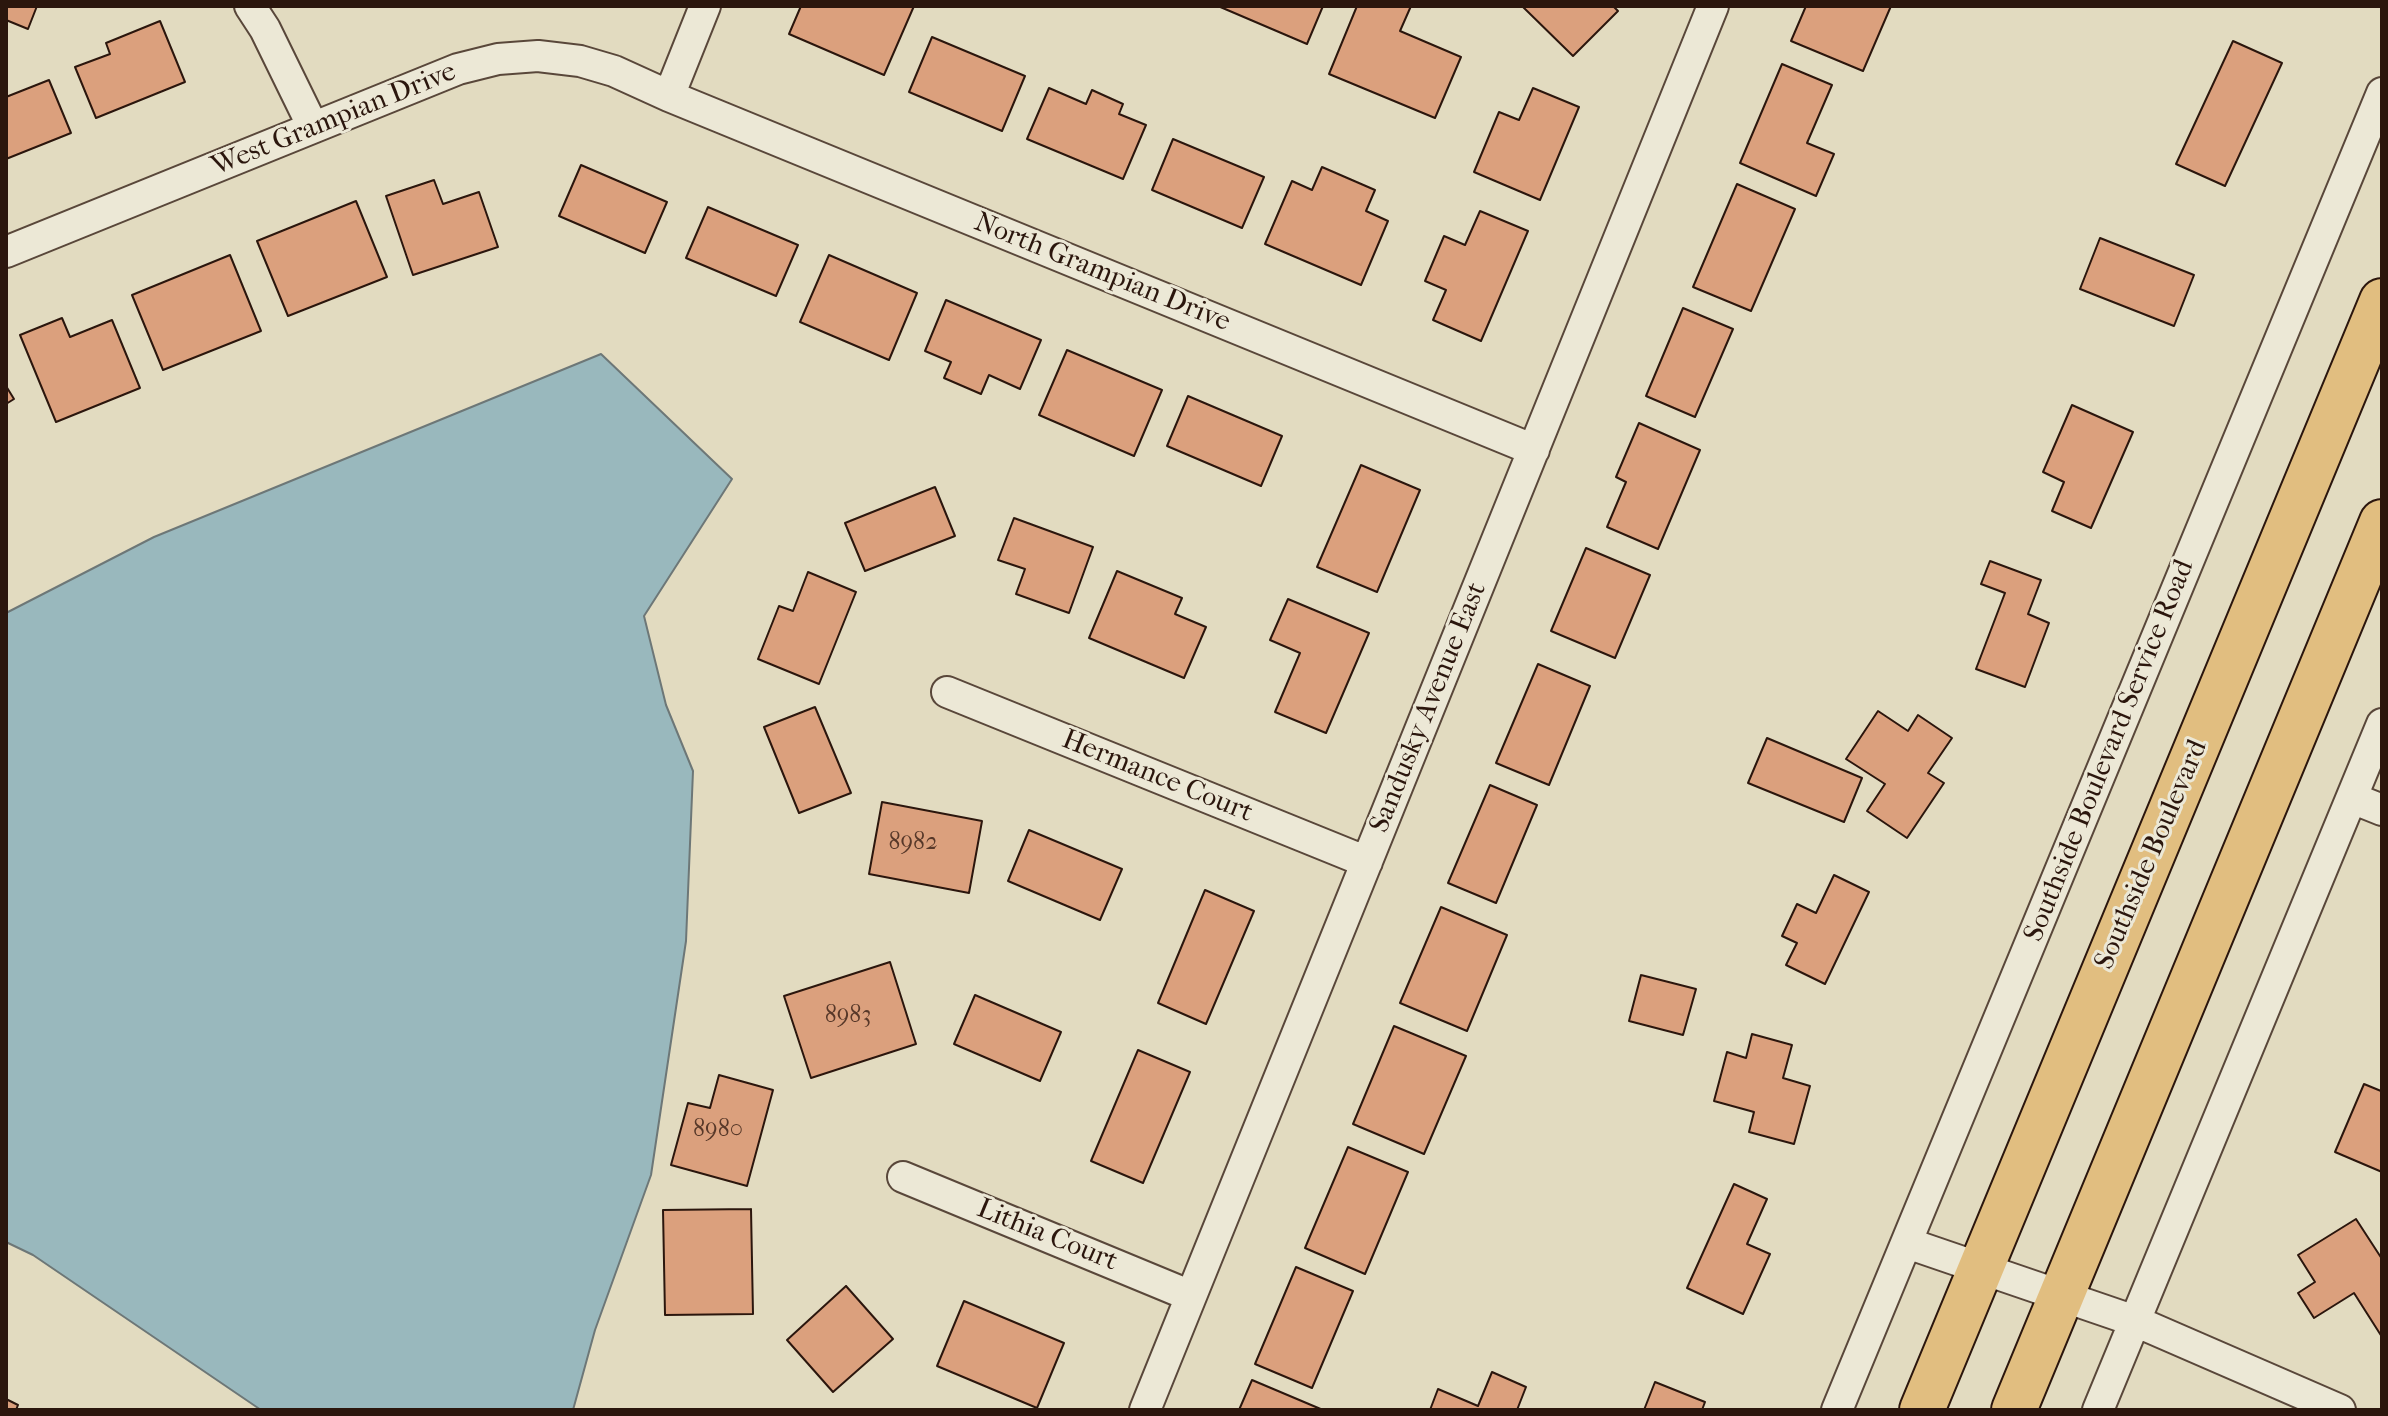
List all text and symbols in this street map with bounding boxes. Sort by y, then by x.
street label: West Grampian Drive [207,56,461,184]
street label: North Grampian Drive [969,206,1235,340]
street label: Southside Boulevard Service Road [2018,555,2202,947]
street label: Sandusky Avenue East [1363,578,1495,838]
street label: Hermance Court [1057,723,1257,831]
street label: Southside Boulevard [2088,735,2216,975]
house number: 8982 [888,829,938,857]
house number: 8983 [825,1002,871,1030]
house number: 8980 [693,1116,743,1144]
street label: Lithia Court [972,1193,1122,1279]

